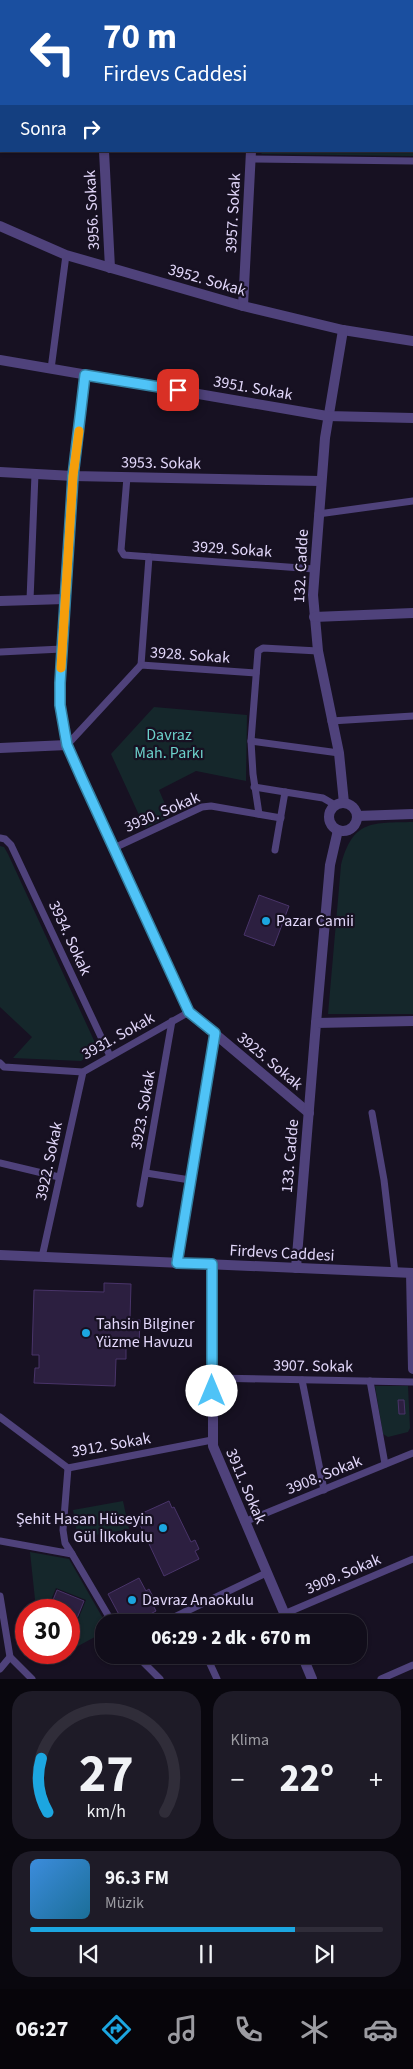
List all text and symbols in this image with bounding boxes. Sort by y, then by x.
text: 70 m [103,12,177,62]
icon: left [20,20,85,85]
text: Firdevs Caddesi [103,58,247,90]
icon: right [77,115,105,143]
text: Sonra [20,116,67,143]
street label: 3956. Sokak [79,169,105,250]
street label: 3957. Sokak [220,172,246,253]
street label: 3952. Sokak [166,258,249,302]
pin [157,369,199,411]
street label: 3951. Sokak [212,370,294,406]
icon: arrive [164,376,192,404]
street label: 3953. Sokak [121,451,201,475]
street label: 132. Cadde [288,528,314,603]
street label: 3929. Sokak [191,535,273,563]
street label: 3928. Sokak [149,641,231,669]
park label: Davraz Mah. Parkı [134,724,204,764]
street label: 3930. Sokak [121,786,203,838]
street label: 3934. Sokak [43,897,97,979]
place label: Pazar Camii [276,910,354,932]
marker: Pazar Camii [260,915,272,927]
street label: 3931. Sokak [78,1007,158,1065]
street label: 3925. Sokak [232,1027,308,1095]
street label: 3923. Sokak [125,1069,161,1151]
street label: 133. Cadde [276,1118,304,1194]
street label: 3922. Sokak [30,1120,68,1202]
street label: Firdevs Caddesi [229,1239,335,1267]
place label: Tahsin Bilginer Yüzme Havuzu [95,1313,195,1353]
marker: Tahsin Bilginer Yüzme Havuzu [80,1327,92,1339]
street label: 3907. Sokak [273,1354,353,1378]
position arrow [185,1364,237,1416]
street label: 3912. Sokak [70,1427,152,1463]
street label: 3911. Sokak [220,1445,272,1527]
street label: 3908. Sokak [283,1450,365,1500]
place label: Şehit Hasan Hüseyin Gül İlkokulu [16,1508,153,1548]
marker: Şehit Hasan Hüseyin Gül İlkokulu [157,1522,169,1534]
street label: 3909. Sokak [302,1548,384,1600]
place label: Davraz Anaokulu [142,1589,254,1611]
marker: Davraz Anaokulu [126,1594,138,1606]
speed limit sign: 30 [15,1599,80,1664]
text: 06:29 · 2 dk · 670 m [151,1625,311,1652]
text: Klima [231,1729,269,1751]
text: 27 [79,1738,134,1812]
text: 22° [279,1752,334,1806]
text: − [231,1760,244,1800]
text: + [369,1760,383,1800]
text: km/h [86,1799,126,1824]
text: 96.3 FM [105,1865,169,1892]
text: Müzik [105,1892,144,1914]
icon: previous [75,1940,103,1968]
icon: pause [192,1940,220,1968]
icon: next [310,1940,338,1968]
icon: directions [99,2012,134,2047]
icon: music [165,2012,200,2047]
icon: phone [231,2012,266,2047]
icon: climate [297,2012,332,2047]
icon: car [363,2012,398,2047]
text: 06:27 [15,2013,68,2045]

